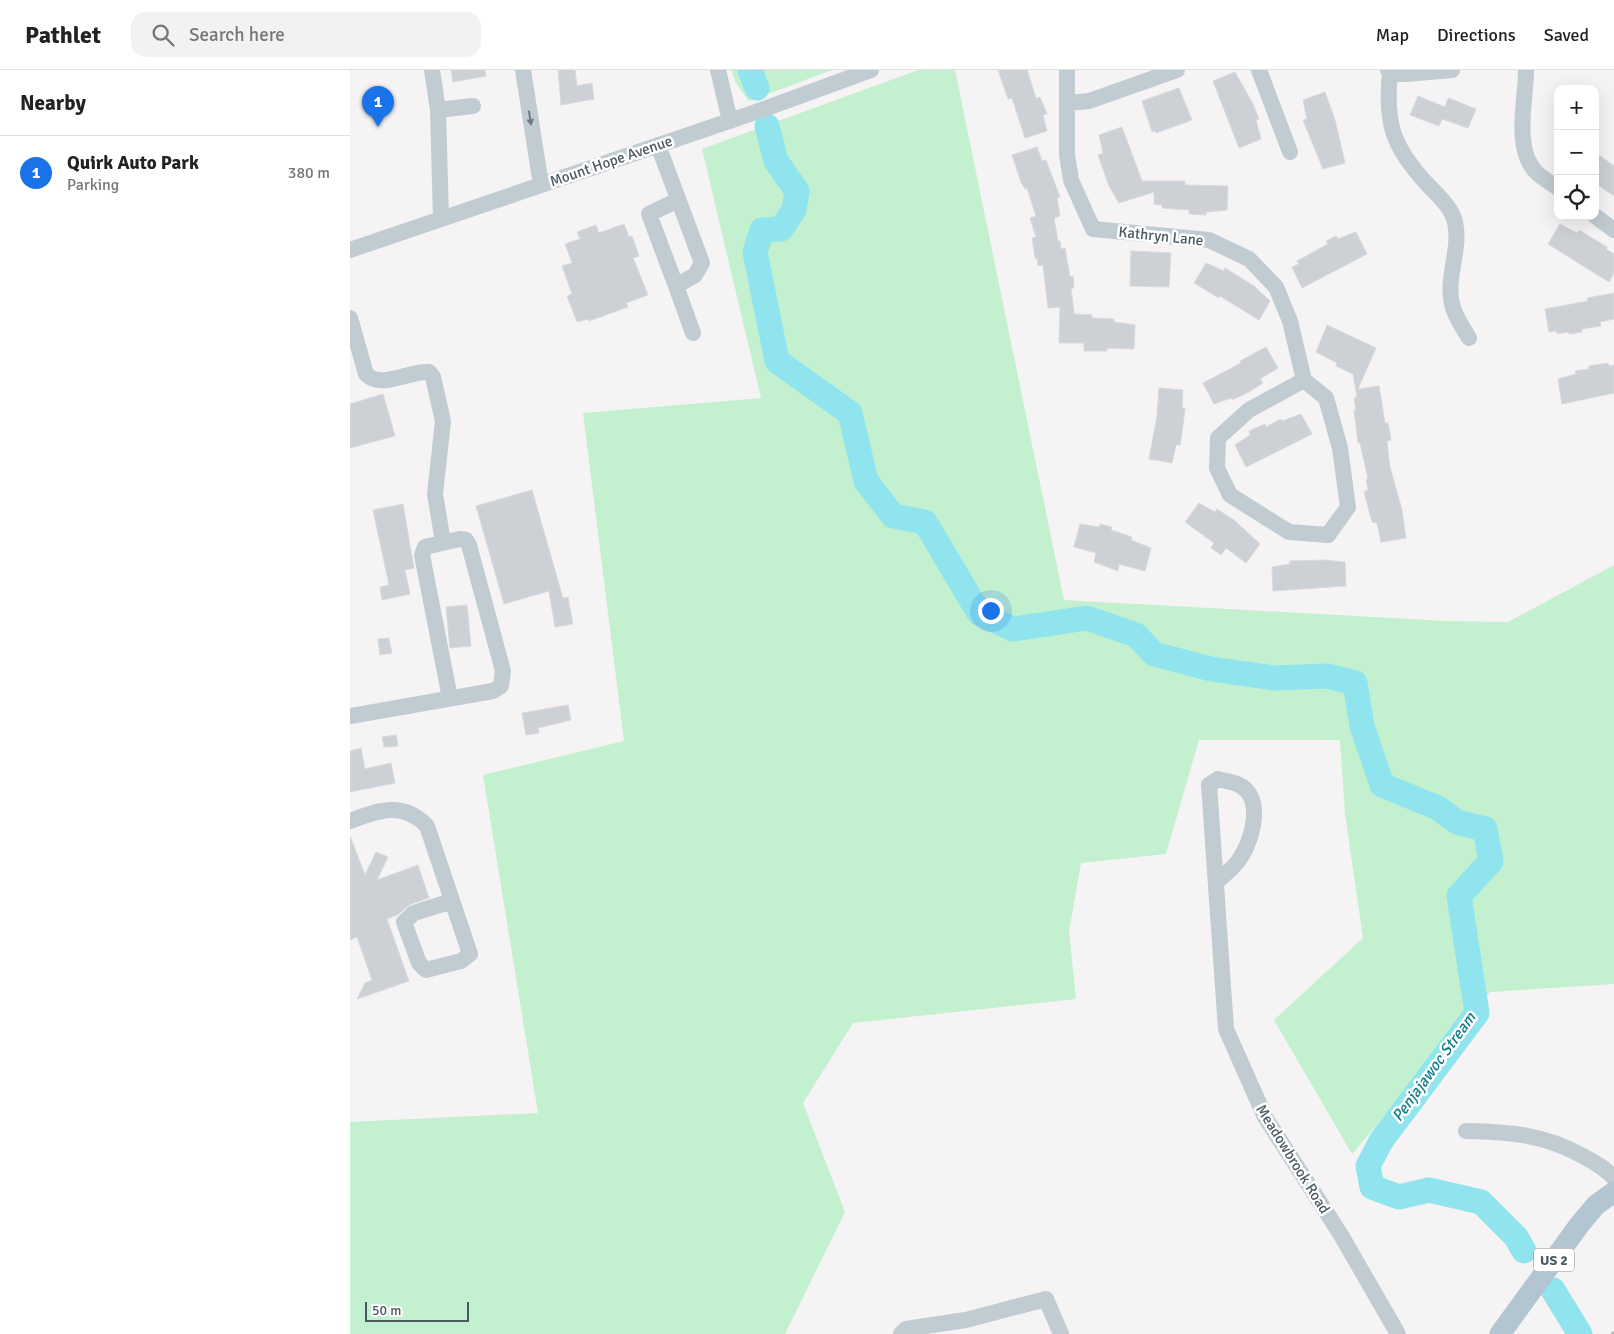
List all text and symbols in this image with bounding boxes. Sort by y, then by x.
search box [131,12,481,57]
text: Pathlet [25,20,101,50]
icon: search [149,21,177,49]
text: Search here [189,23,285,47]
text: Map [1376,24,1409,46]
text: Directions [1437,24,1516,46]
text: Saved [1544,24,1589,46]
map controls [1554,85,1599,220]
button: + [1554,85,1599,130]
pin: 1 [362,86,394,127]
text: Nearby [20,90,86,116]
one-way arrow [527,111,535,127]
button: − [1554,130,1599,175]
street label: Mount Hope Avenue [547,132,675,190]
text: Quirk Auto Park [67,151,199,175]
text: 1 [32,163,40,183]
text: 380 m [288,163,330,183]
text: Parking [67,175,119,195]
button: locate [1554,175,1599,220]
street label: Kathryn Lane [1118,223,1204,249]
your location [978,598,1004,624]
water label: Penjajawoc Stream [1388,1008,1481,1125]
street label: Meadowbrook Road [1252,1101,1334,1217]
road number: US 2 [1534,1248,1574,1272]
scale bar [365,1299,469,1322]
text: 50 m [372,1302,401,1319]

